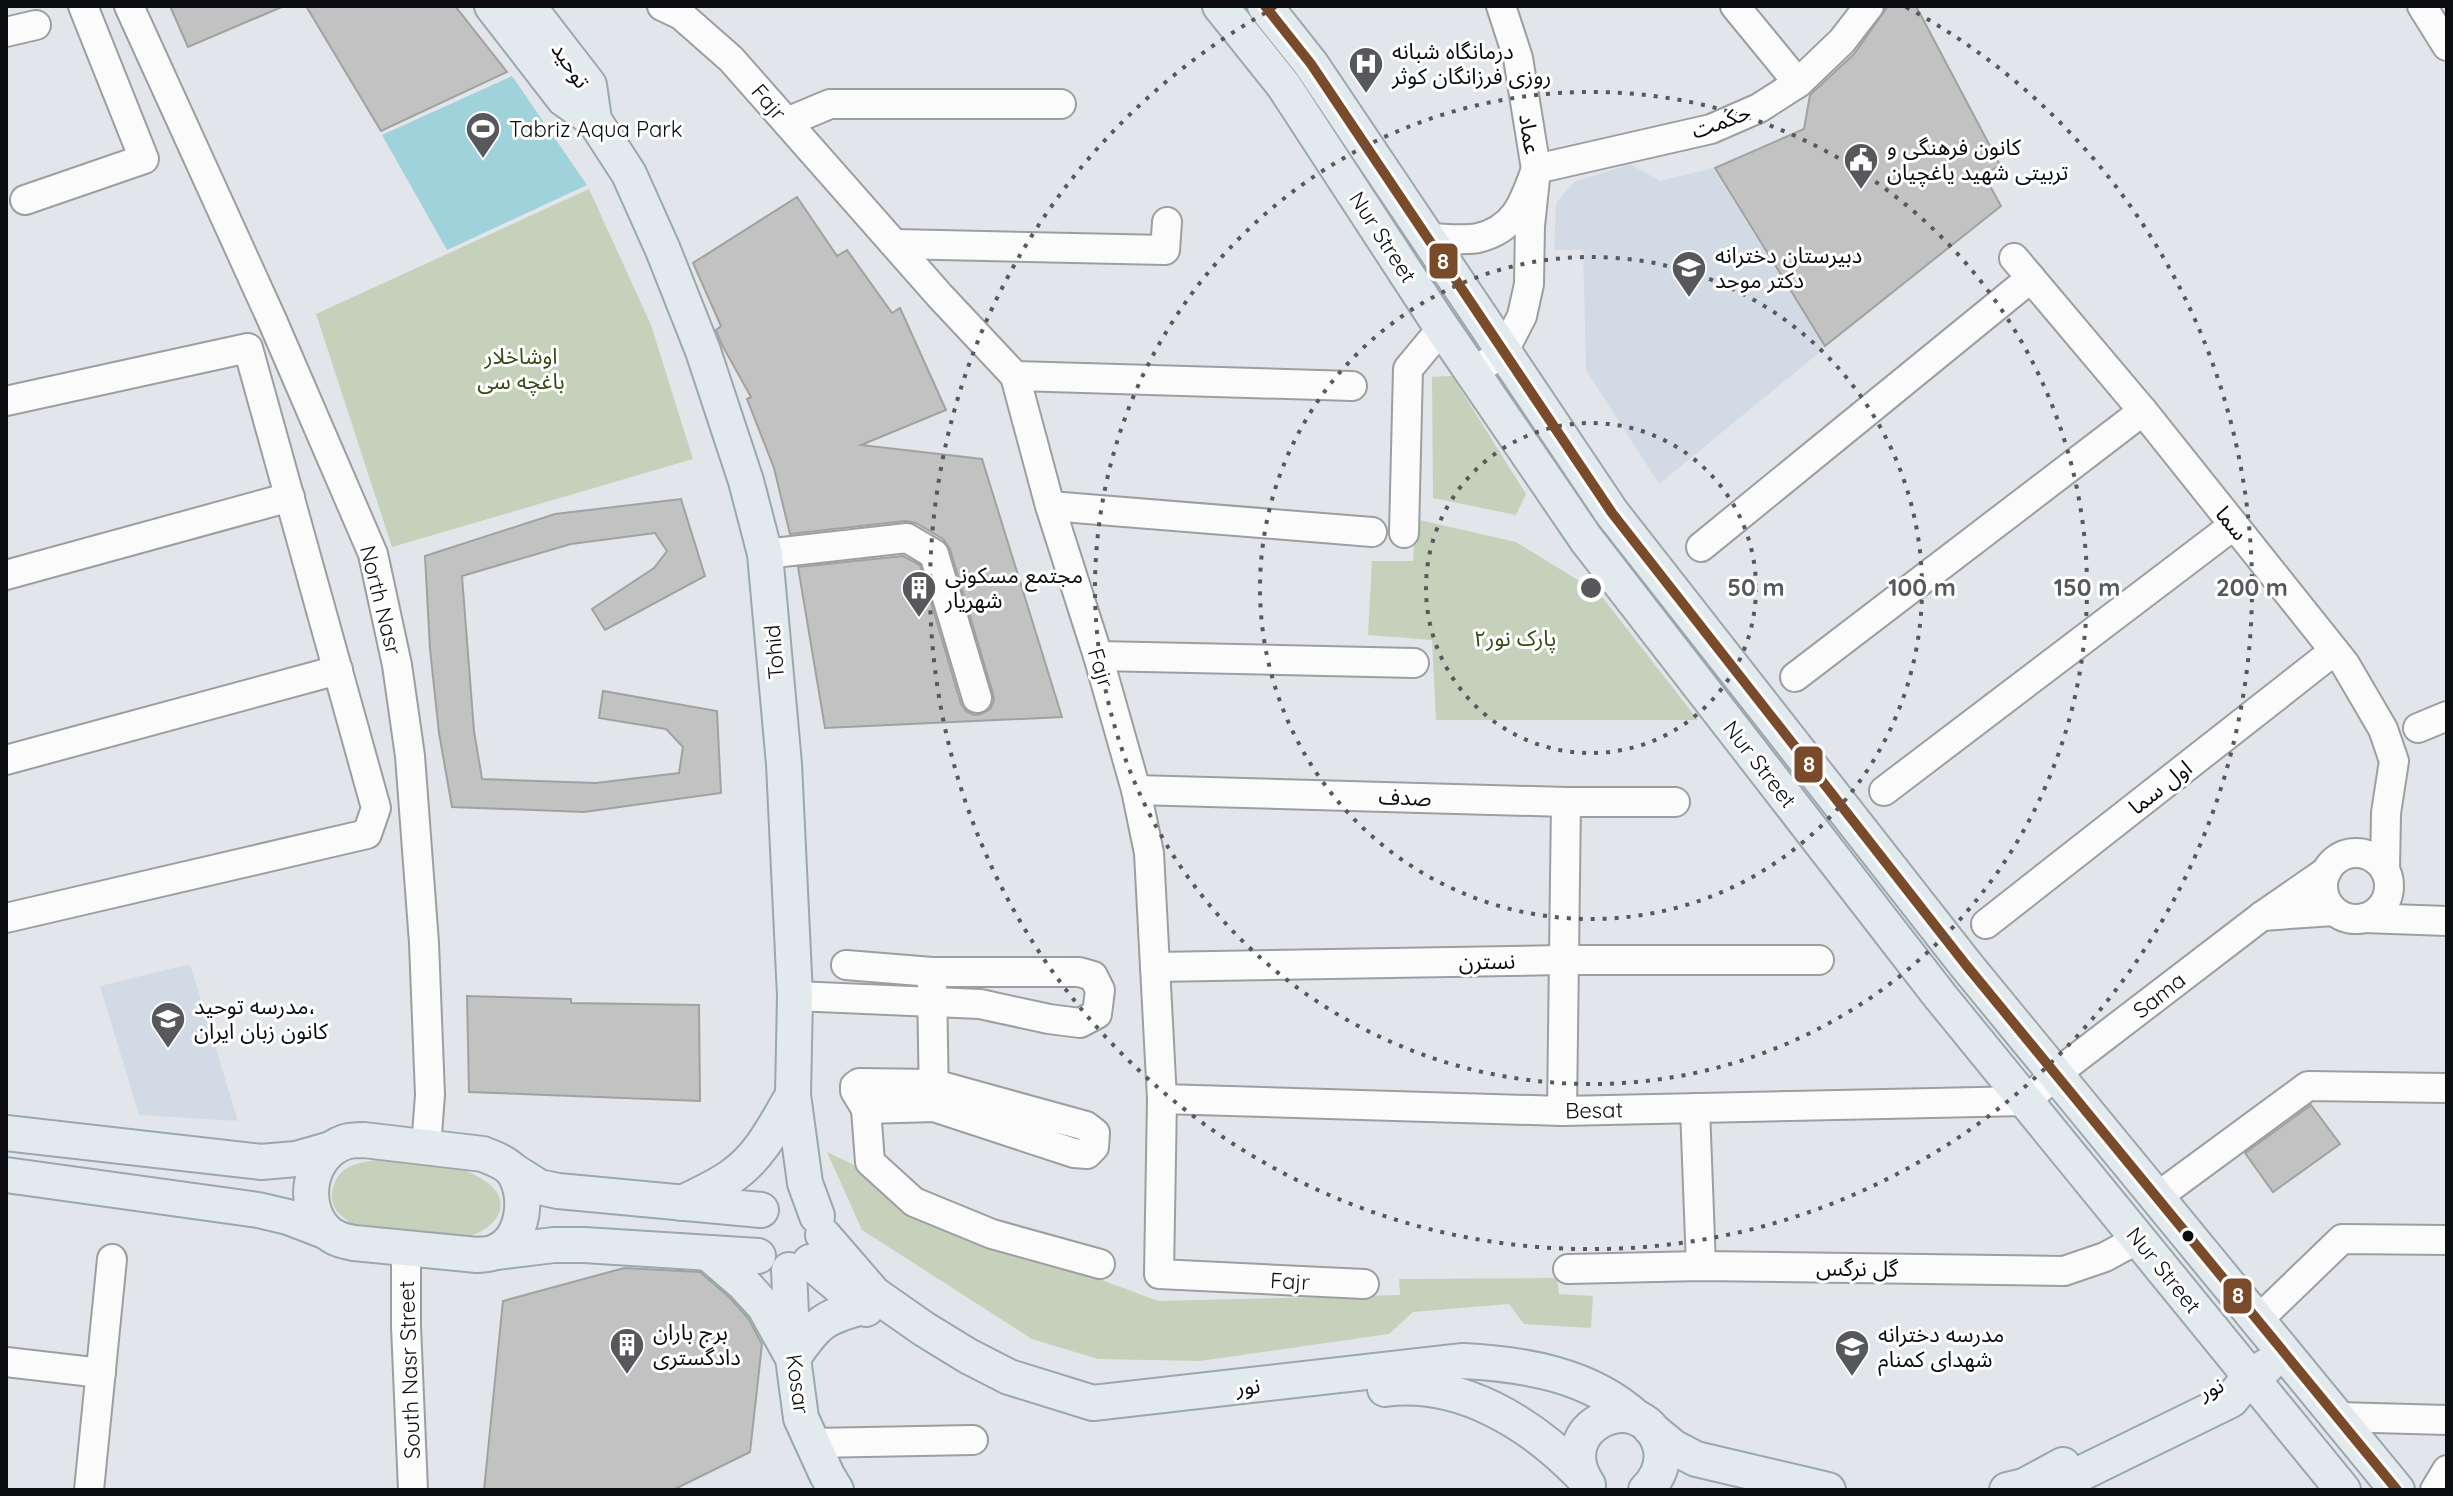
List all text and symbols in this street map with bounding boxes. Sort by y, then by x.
street label: توحید [545,37,597,93]
place label: درمانگاه شبانه روزی فرزانگان کوثر [1391,37,1551,90]
hospital icon: درمانگاه شبانه روزی فرزانگان کوثر [1347,45,1385,95]
street label: Fajr [745,78,793,127]
street label: حکمت [1688,97,1754,145]
sports icon: Tabriz Aqua Park [464,110,502,160]
street label: عماد [1513,112,1547,156]
place label: Tabriz Aqua Park [509,115,682,143]
place label: کانون فرهنگی و تربیتی شهید یاغچیان [1887,133,2068,187]
public building icon: کانون فرهنگی و تربیتی شهید یاغچیان [1842,141,1880,191]
street label: Nur Street [1343,186,1423,288]
place label: دبیرستان دخترانه دکتر موحد [1715,241,1862,294]
line badge: 8 [1428,242,1459,280]
text: 8 [1437,247,1449,275]
school or university icon: دبیرستان دخترانه دکتر موحد [1670,249,1708,299]
park label: اوشاخلار باغچه سی [477,342,565,396]
street label: سما [2210,500,2254,546]
street label: North Nasr [354,542,408,658]
place label: مجتمع مسکونی شهریار [944,561,1083,614]
building icon: مجتمع مسکونی شهریار [900,569,938,619]
text: 50 m [1727,572,1785,602]
text: 100 m [1888,572,1956,602]
text: 150 m [2054,572,2120,602]
text: 200 m [2216,572,2288,602]
centre of rings [1577,574,1605,602]
street label: Tohid [758,624,790,680]
park label: پارک نور۲ [1474,624,1556,653]
street label: Fajr [1082,645,1120,692]
street label: Nur Street [1717,715,1803,813]
line badge: 8 [1793,745,1824,784]
text: 8 [1803,750,1815,778]
street label: اول سما [2123,754,2197,820]
street label: صدف [1378,782,1432,812]
street label: نسترن [1458,947,1516,975]
street label: Sama [2127,966,2191,1024]
place label: مدرسه توحید، کانون زبان ایران [194,992,329,1045]
school or university icon: مدرسه توحید، کانون زبان ایران [149,1000,187,1050]
street label: Besat [1565,1095,1623,1125]
street label: Nur Street [2121,1221,2207,1319]
unlabelled marker [2180,1228,2196,1244]
street label: گل نرگس [1816,1253,1899,1283]
street label: Fajr [1269,1266,1311,1296]
line badge: 8 [2222,1277,2253,1315]
street label: South Nasr Street [392,1280,426,1460]
text: 8 [2232,1281,2244,1309]
place label: برج باران دادگستری [653,1318,741,1371]
place label: مدرسه دخترانه شهدای کمنام [1878,1320,2004,1376]
building icon: برج باران دادگستری [608,1326,646,1376]
school or university icon: مدرسه دخترانه شهدای کمنام [1833,1328,1871,1378]
street label: Kosar [780,1352,816,1416]
street label: نور [2193,1370,2228,1406]
street label: نور [1233,1371,1262,1401]

